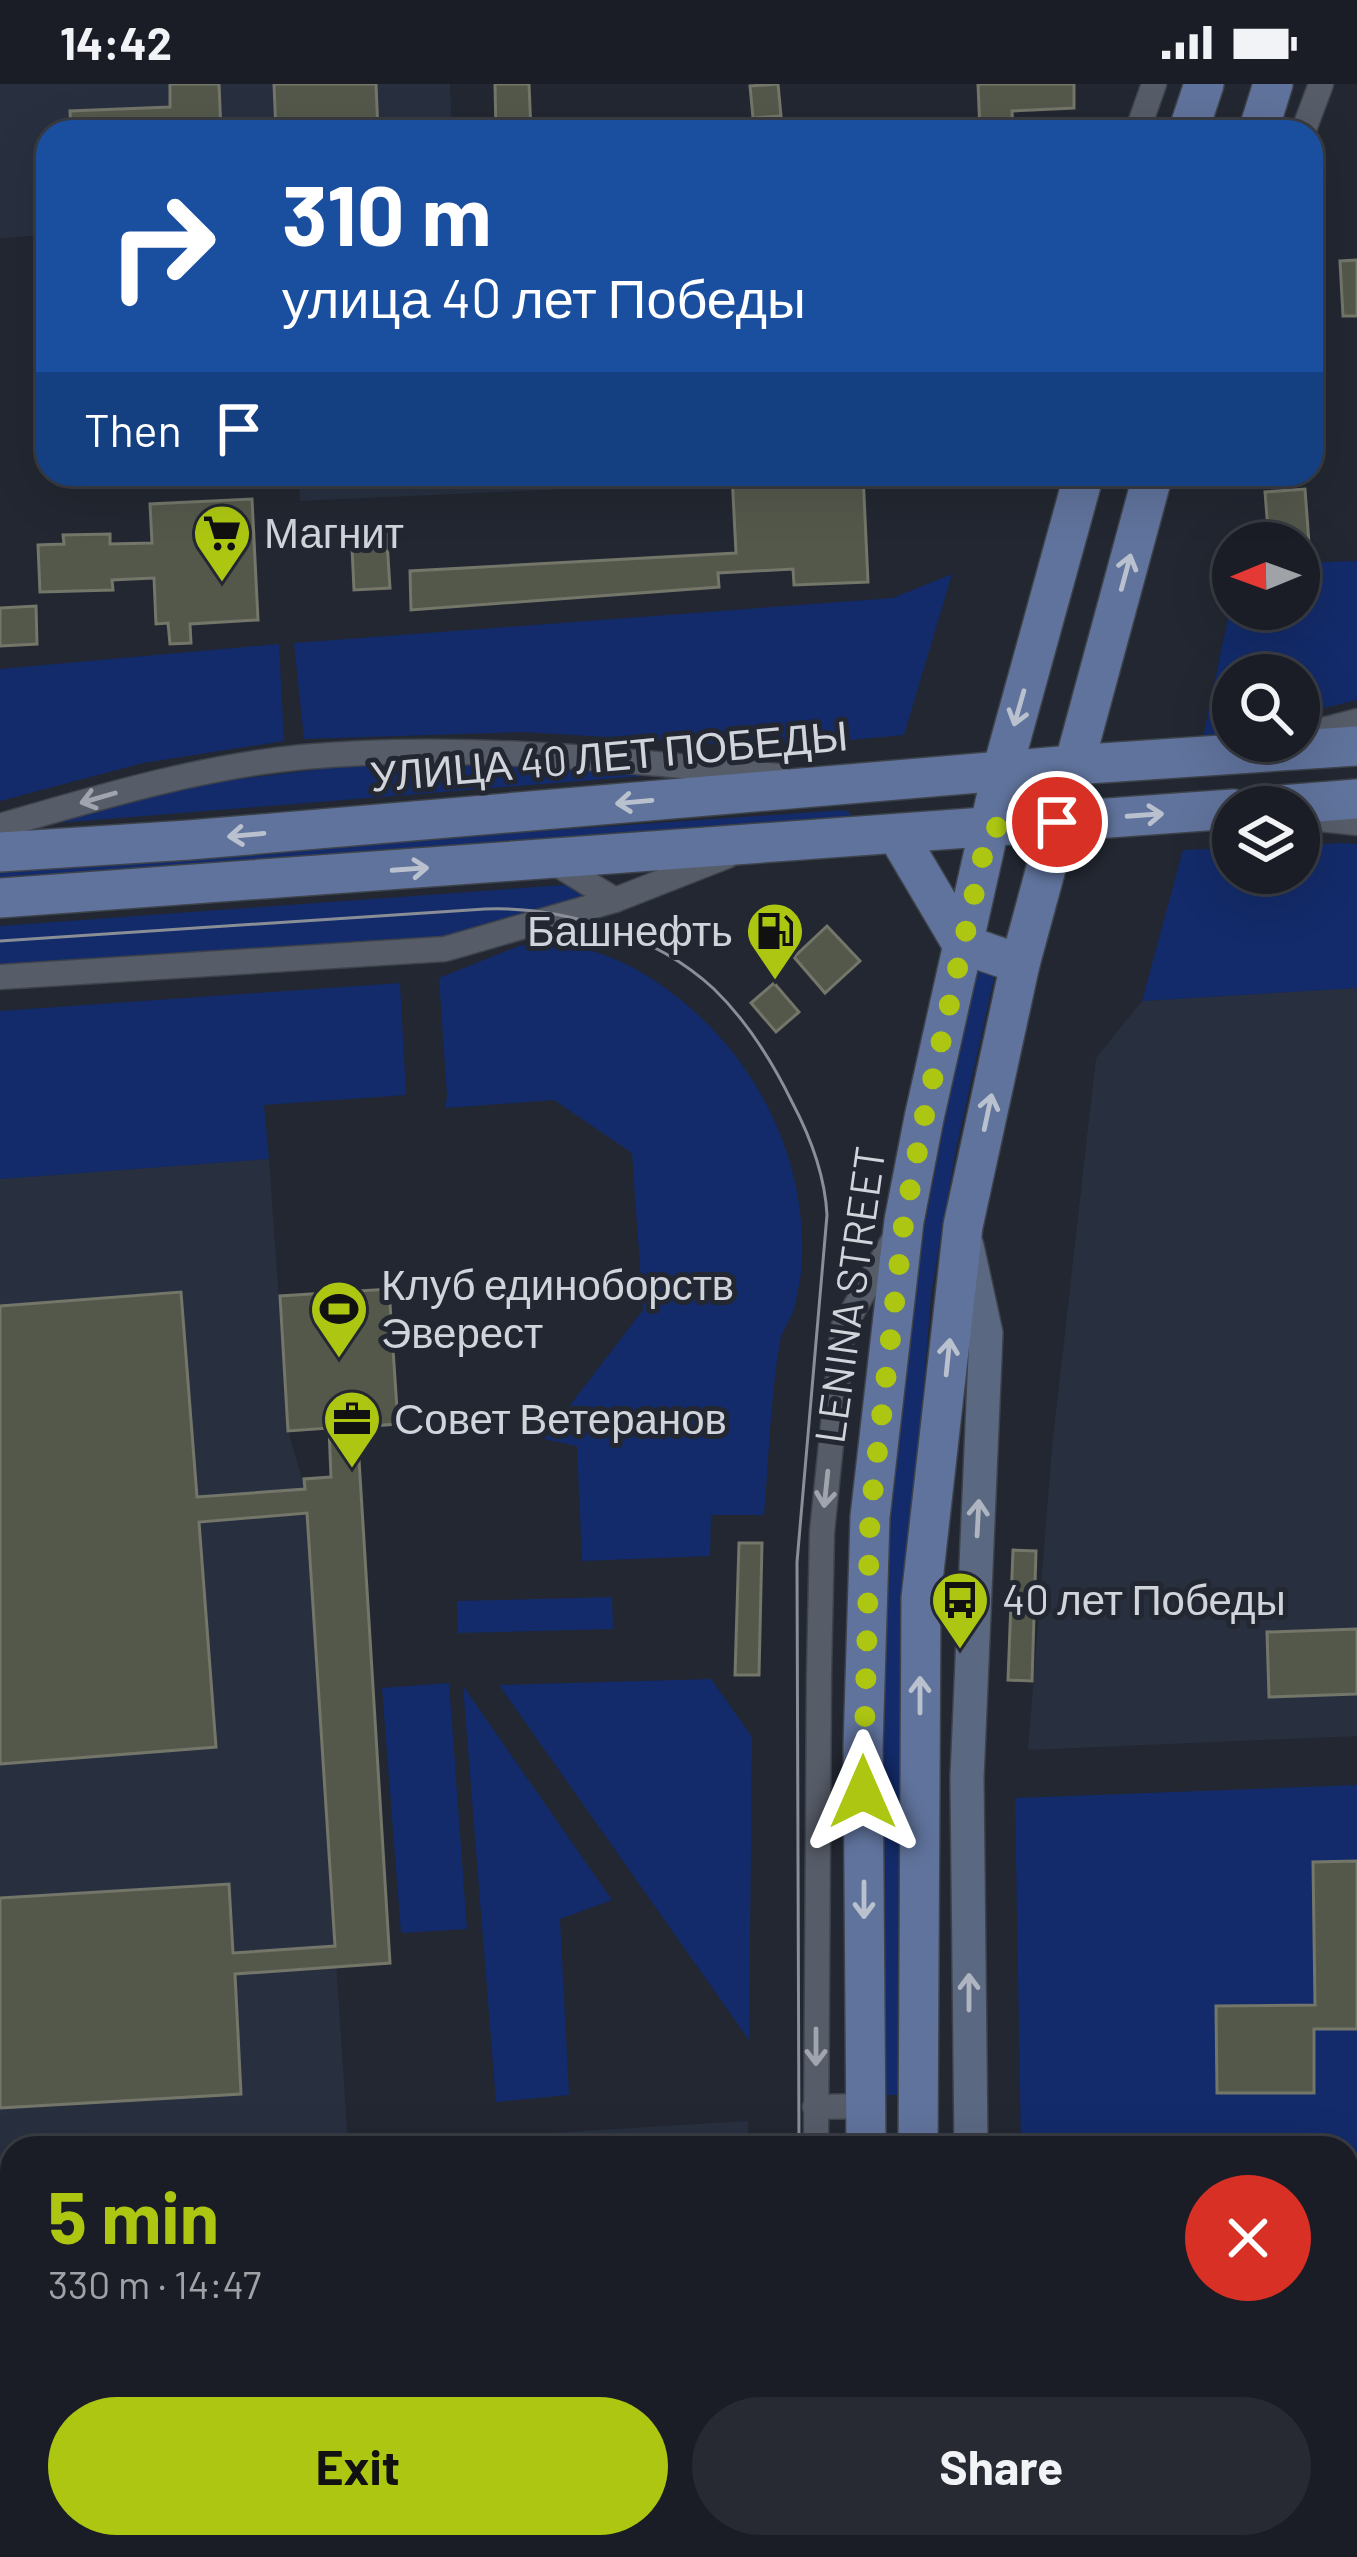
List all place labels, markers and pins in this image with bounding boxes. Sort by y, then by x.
supermarket icon: Магнит [191,502,253,584]
place label: Магнит [264,506,404,556]
pin [1006,771,1108,873]
fuel station icon: Башнефть [744,900,806,982]
place label: Башнефть [527,904,733,955]
place label: Клуб единоборств Эверест [381,1258,734,1357]
sports icon: Клуб единоборств Эверест [308,1278,370,1360]
office icon: Совет Ветеранов [321,1388,383,1470]
place label: Совет Ветеранов [394,1392,727,1443]
bus stop icon: 40 лет Победы [929,1569,991,1651]
place label: 40 лет Победы [1002,1573,1286,1624]

